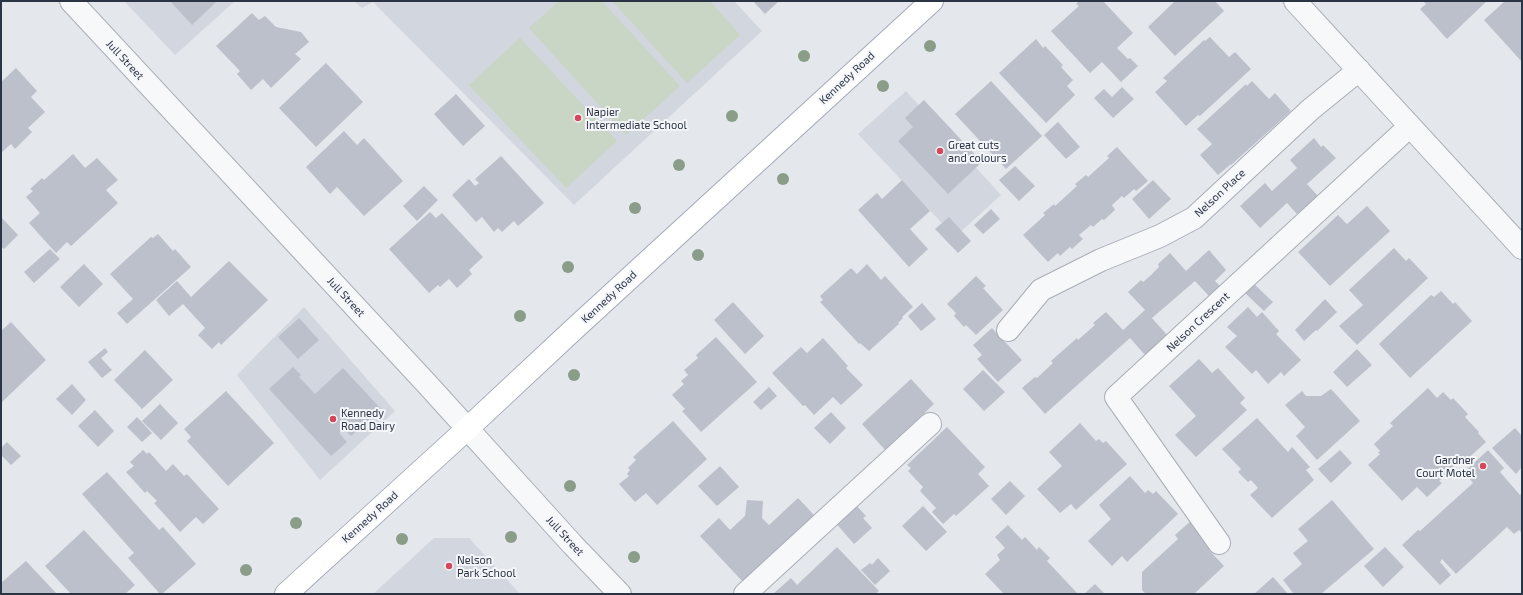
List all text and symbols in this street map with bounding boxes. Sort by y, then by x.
street label: Jull Street [103,37,147,83]
street label: Kennedy Road [817,49,877,107]
place label: Napier Intermediate School [586,105,687,131]
marker: Napier Intermediate School [573,113,583,123]
place label: Great cuts and colours [948,138,1007,164]
marker: Great cuts and colours [935,146,945,156]
street label: Nelson Place [1192,166,1248,220]
street label: Kennedy Road [579,268,639,326]
street label: Jull Street [324,274,368,320]
street label: Nelson Crescent [1164,289,1232,355]
place label: Kennedy Road Dairy [341,406,395,432]
marker: Kennedy Road Dairy [328,414,338,424]
place label: Gardner Court Motel [1416,453,1475,479]
marker: Gardner Court Motel [1478,461,1488,471]
street label: Kennedy Road [339,488,401,546]
street label: Jull Street [543,513,587,559]
place label: Nelson Park School [457,553,516,579]
marker: Nelson Park School [444,561,454,571]

